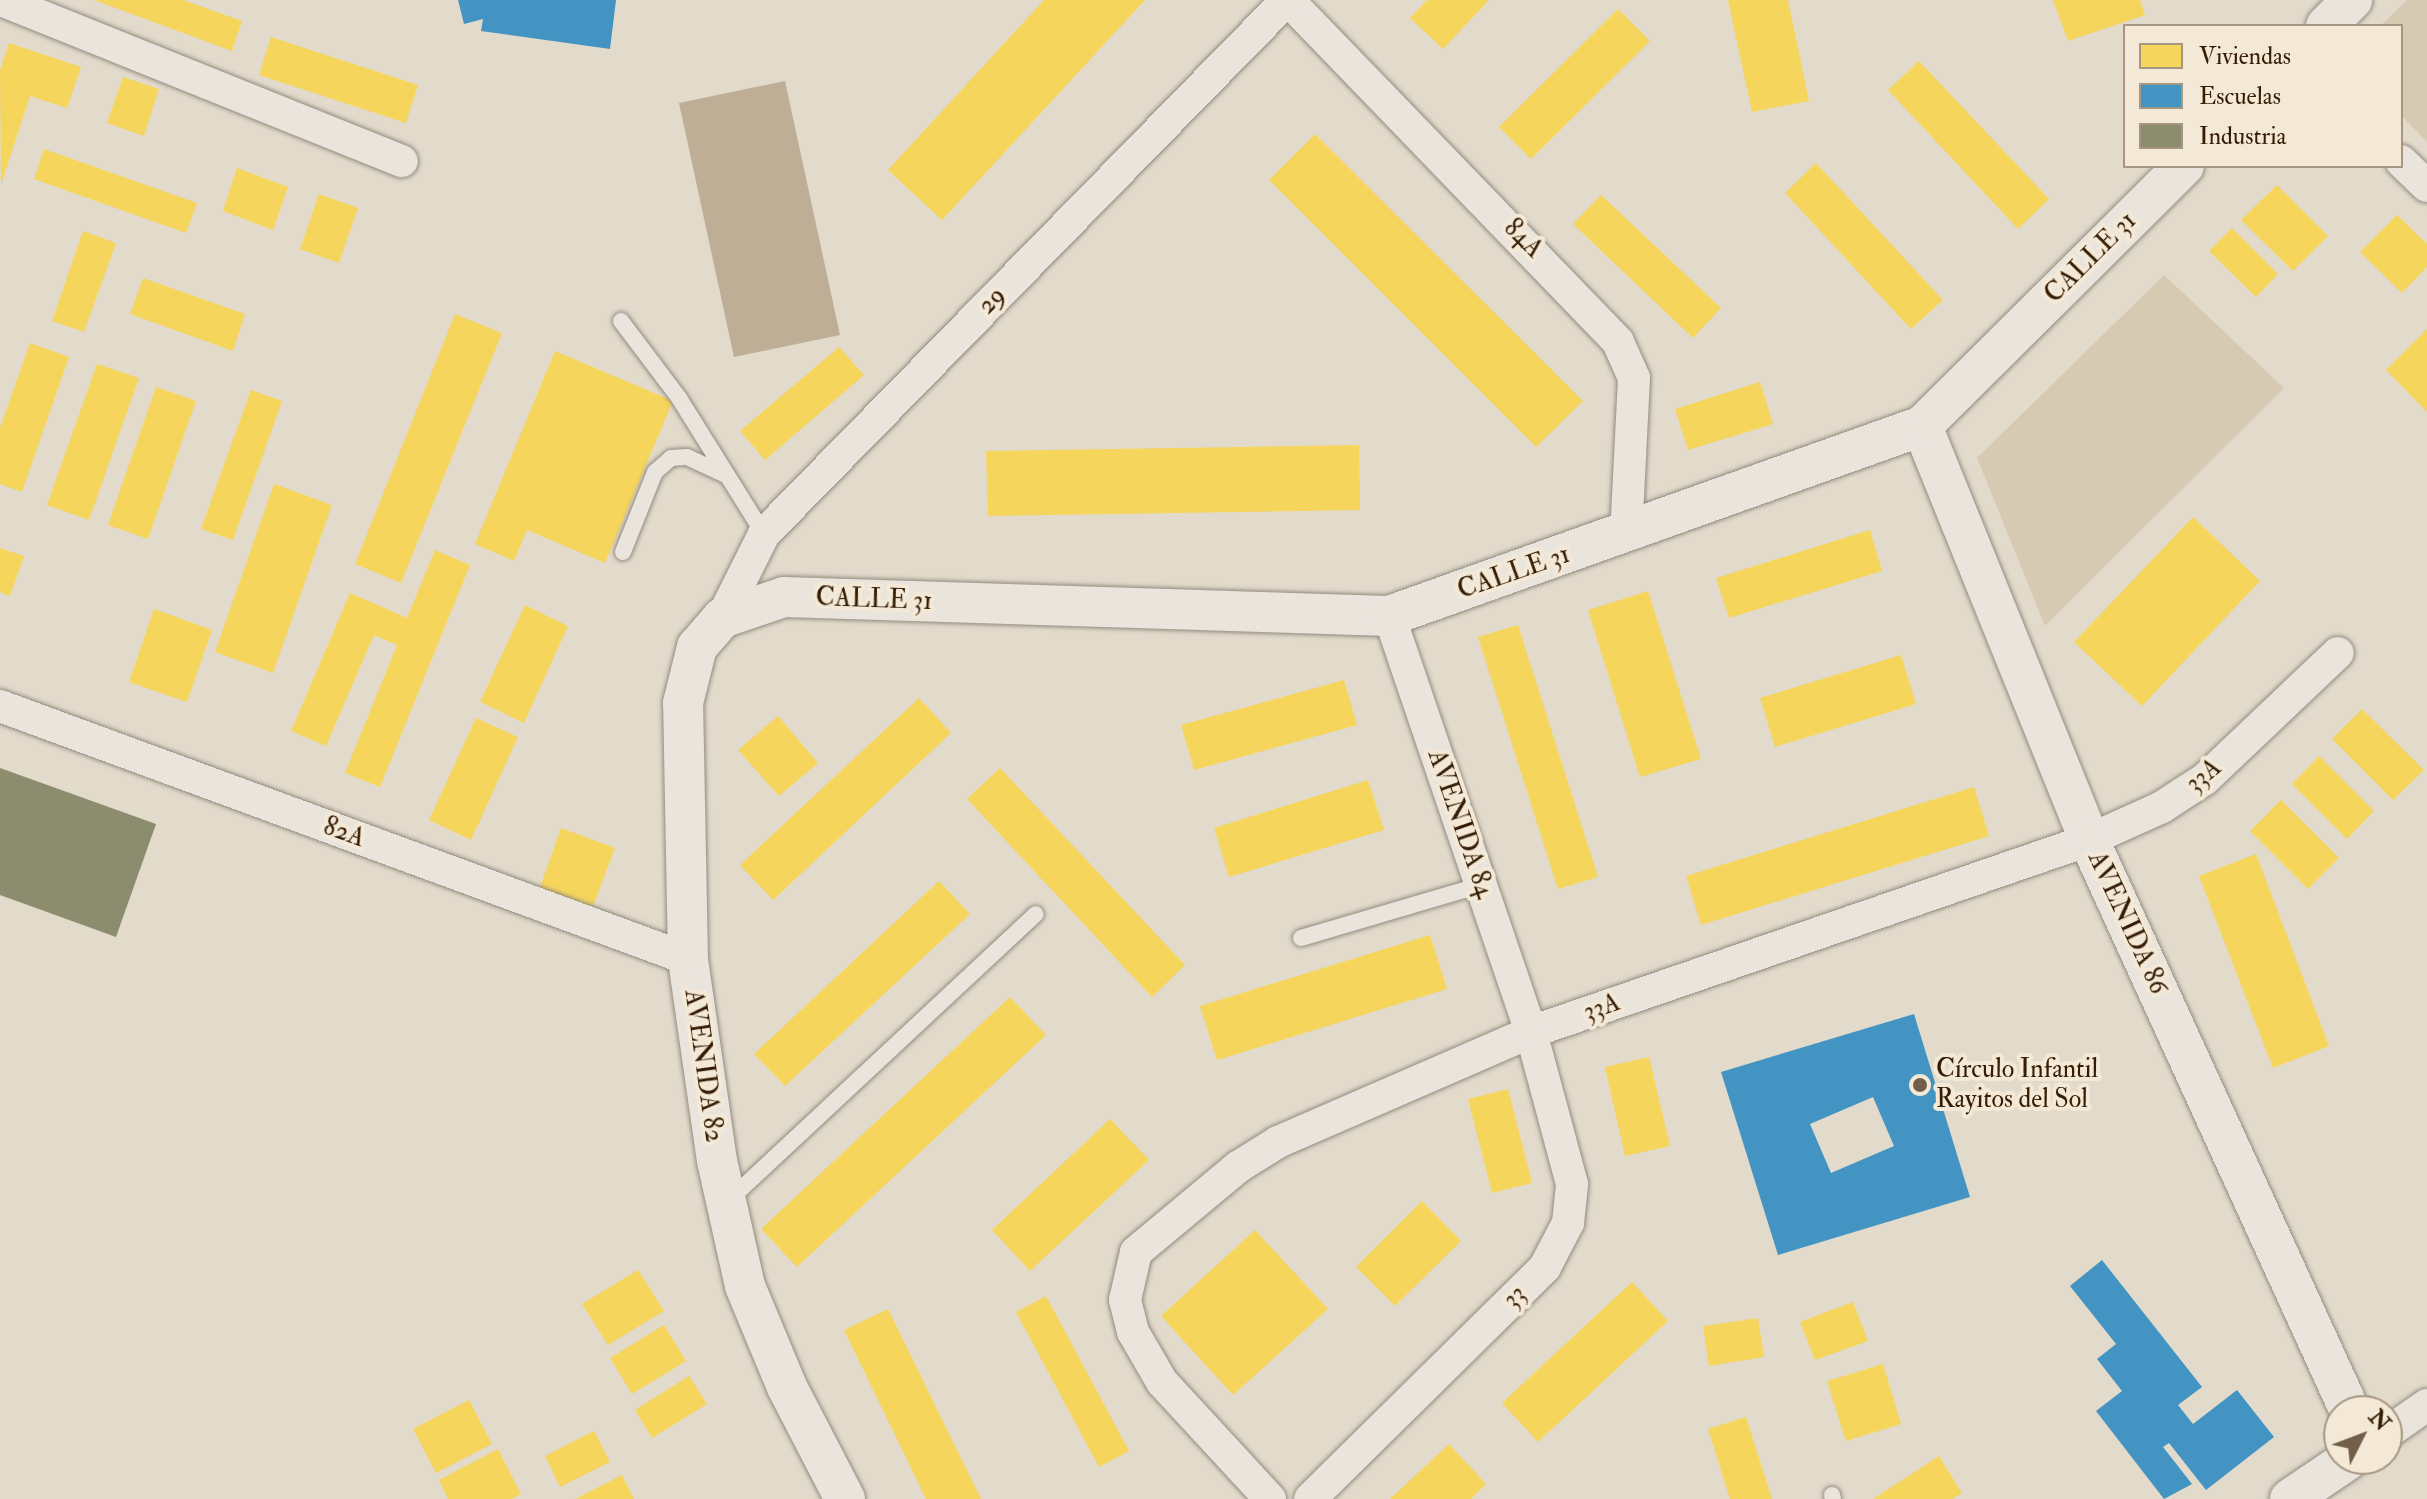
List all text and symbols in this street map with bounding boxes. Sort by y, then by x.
legend [2123,24,2403,168]
text: Viviendas [2199,41,2291,72]
text: Escuelas [2199,81,2281,112]
text: Industria [2199,121,2286,152]
street label: CALLE 31 [2039,206,2143,310]
street label: 84A [1497,213,1549,265]
street label: 29 [972,281,1012,321]
street label: CALLE 31 [1454,539,1574,607]
street label: CALLE 31 [815,582,933,618]
street label: AVENIDA 84 [1420,746,1500,902]
street label: 33A [2180,752,2228,800]
street label: 82A [319,811,369,855]
street label: AVENIDA 86 [2080,847,2174,999]
street label: 33A [1580,987,1624,1029]
street label: AVENIDA 82 [677,988,729,1144]
place label: Círculo Infantil Rayitos del Sol [1936,1054,2098,1116]
marker: Círculo Infantil Rayitos del Sol [1911,1076,1929,1094]
street label: 33 [1497,1279,1533,1315]
north arrow [2323,1395,2403,1475]
text: N [2362,1404,2396,1437]

